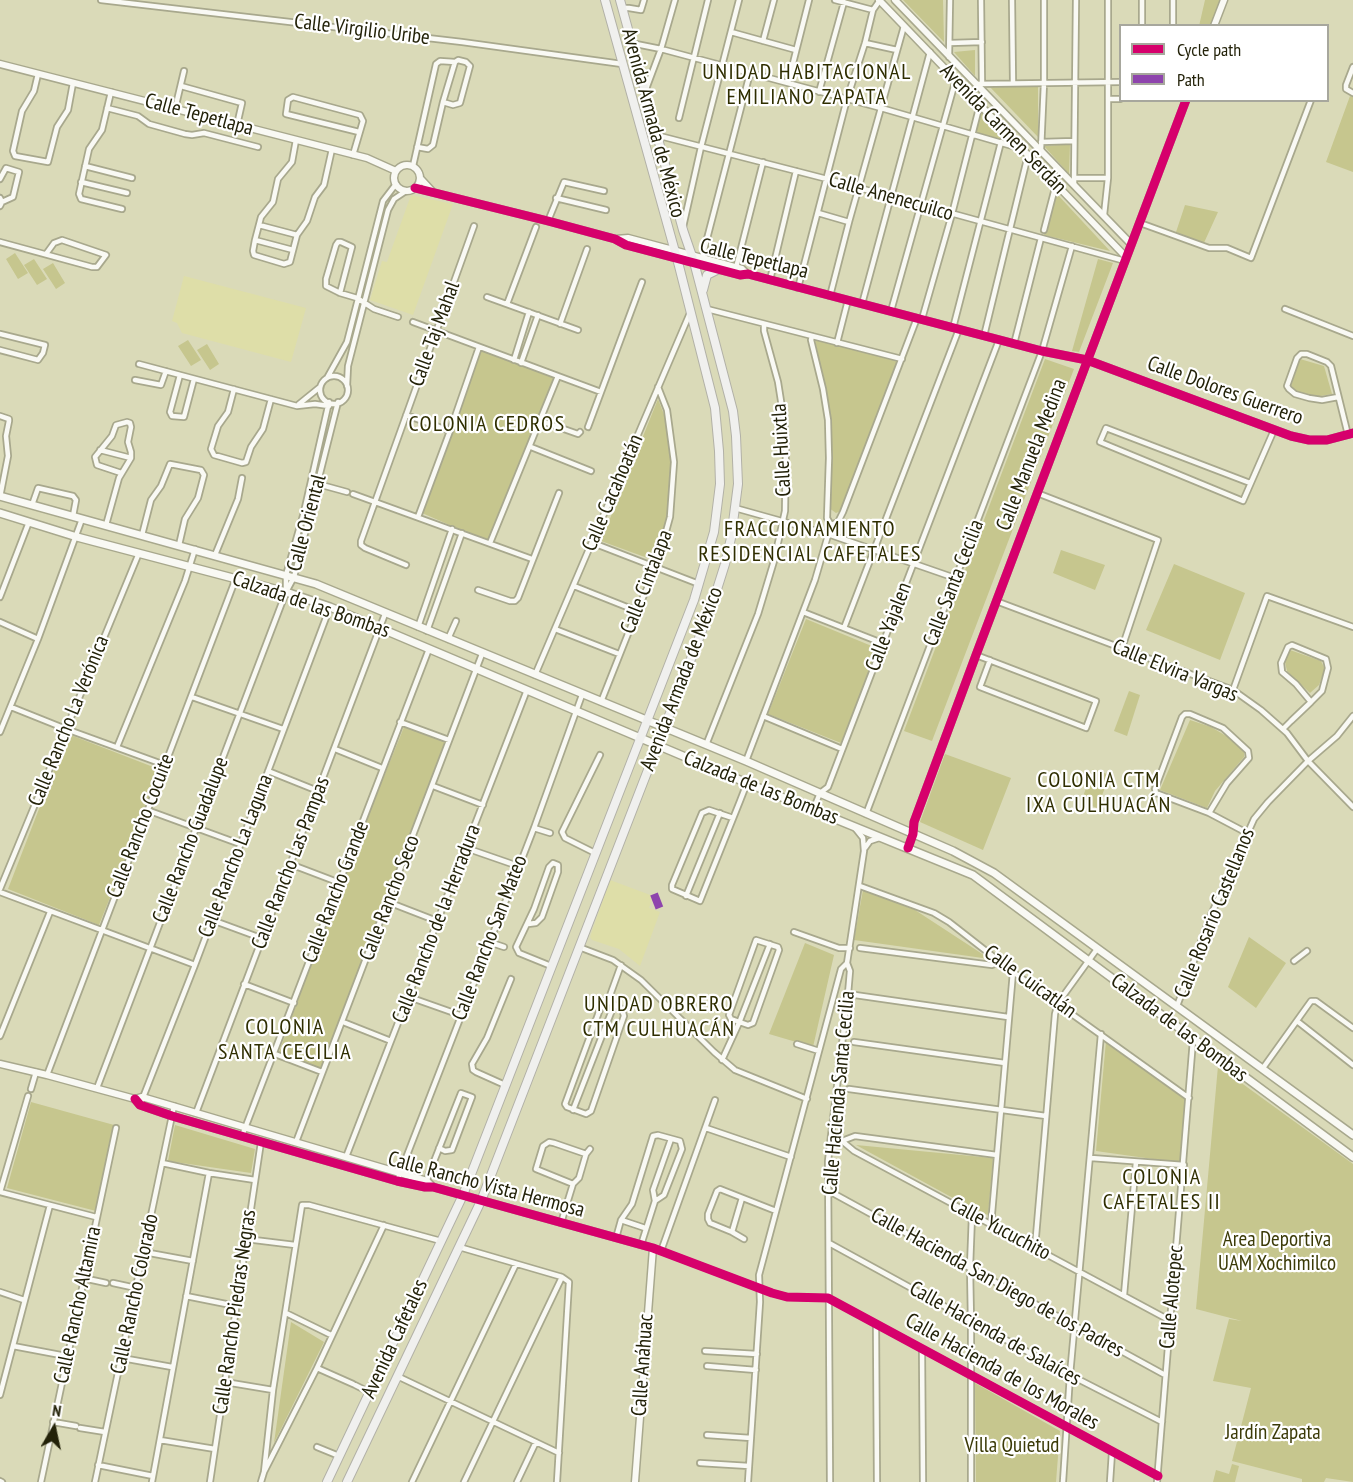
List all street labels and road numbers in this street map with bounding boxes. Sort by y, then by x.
street label: Calle Virgilio Uribe [293,9,431,51]
street label: Avenida Armada de México [616,26,690,220]
street label: Avenida Carmen Serdán [934,59,1072,199]
street label: Calle Tepetlapa [142,88,256,142]
street label: Calle Anenecuilco [826,167,956,227]
street label: Calle Tepetlapa [697,233,811,285]
street label: Calle Taj Mahal [404,278,466,390]
street label: Calle Dolores Guerrero [1144,351,1306,431]
street label: Calle Manuela Medina [991,376,1073,534]
street label: Calle Huixtla [767,403,797,497]
street label: Calle Cacahoatán [577,431,649,555]
street label: Calle Oriental [282,472,332,574]
street label: Calle Santa Cecilia [918,516,990,650]
street label: Calle Cintalapa [616,527,678,637]
street label: Calzada de las Bombas [229,566,393,644]
street label: Calle Yajalen [861,579,917,675]
street label: Avenida Armada de México [635,584,729,774]
street label: Calle Rancho La Verónica [23,632,115,810]
street label: Calle Elvira Vargas [1108,634,1242,708]
street label: Calzada de las Bombas [680,745,842,831]
street label: Calle Rancho Cocuite [102,750,180,902]
street label: Calle Rancho Guadalupe [148,753,234,927]
street label: Calle Rancho La Laguna [193,771,279,941]
street label: Calle Rancho Las Pampas [247,773,335,953]
street label: Calle Rancho Grande [297,817,375,967]
street label: Calle Rancho de la Herradura [387,821,487,1027]
street label: Calle Rosario Castellanos [1169,824,1261,1002]
street label: Calle Rancho Seco [355,832,425,964]
street label: Calle Rancho San Mateo [447,852,533,1024]
street label: Calle Cuicatlán [979,940,1081,1024]
street label: Calzada de las Bombas [1106,968,1252,1088]
street label: Calle Hacienda Santa Cecilia [818,990,860,1196]
street label: Calle Rancho Vista Hermosa [385,1147,587,1223]
street label: Calle Yucuchito [945,1192,1055,1266]
street label: Calle Hacienda San Diego de los Padres [866,1203,1128,1363]
street label: Calle Rancho Piedras Negras [208,1208,262,1416]
street label: Calle Rancho Colorado [106,1212,164,1376]
street label: Calle Rancho Altamira [49,1224,107,1386]
street label: Calle Alotepec [1155,1244,1189,1350]
street label: Avenida Cafetales [356,1276,434,1402]
street label: Calle Hacienda de Salaíces [905,1276,1085,1392]
street label: Calle Hacienda de los Morales [901,1308,1103,1436]
street label: Calle Anáhuac [627,1313,659,1417]

